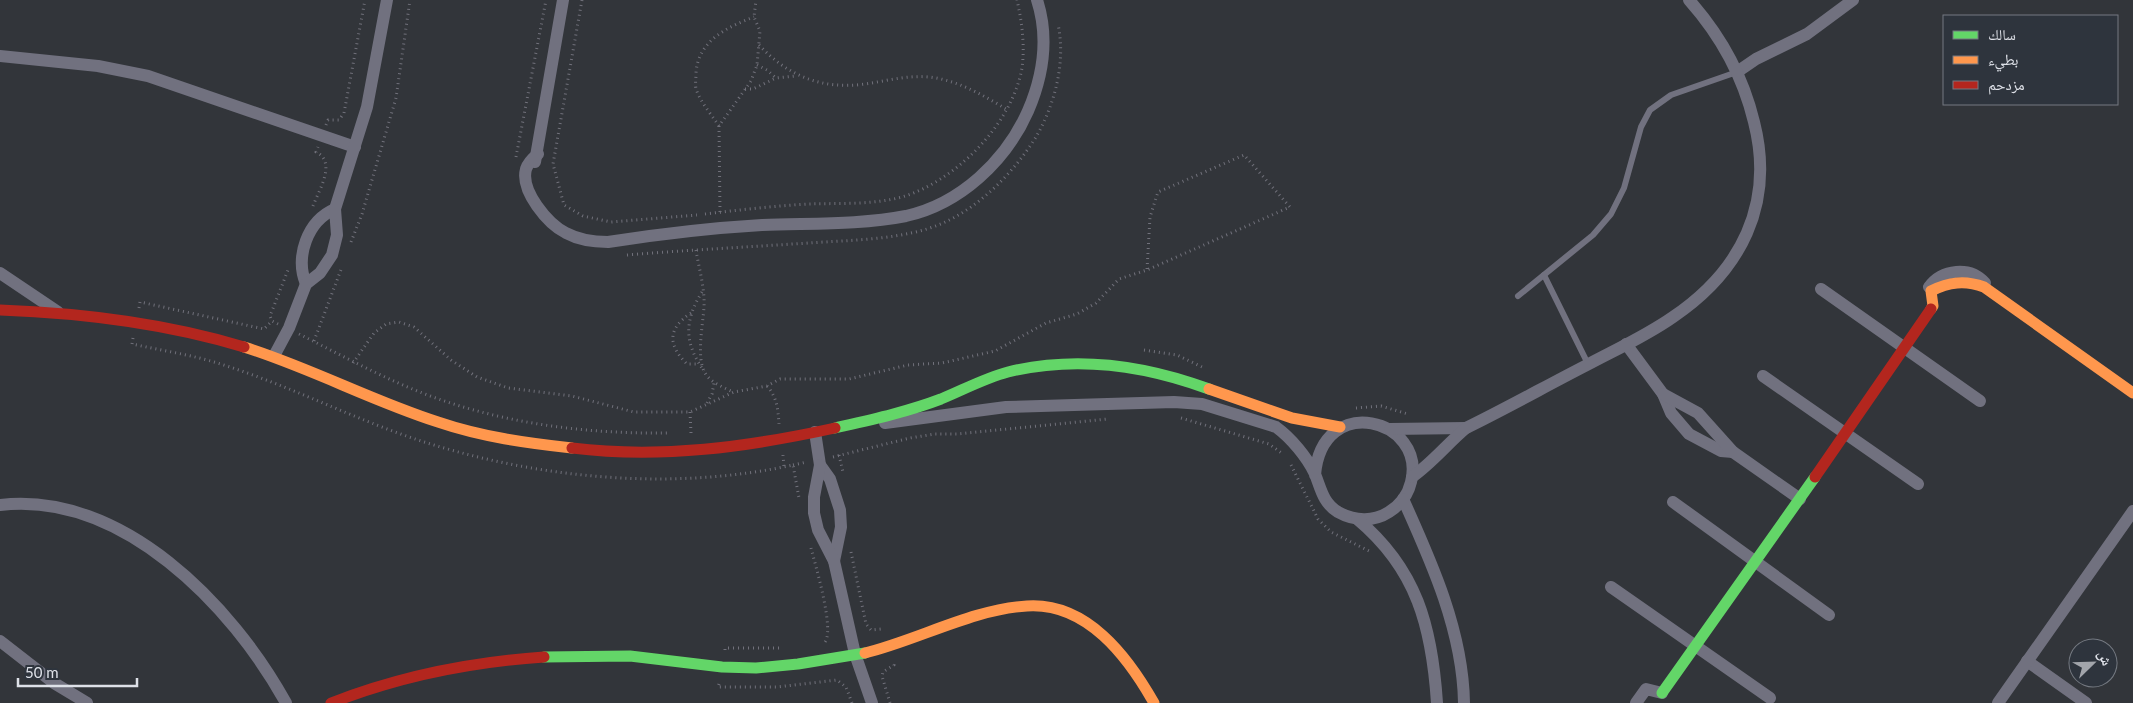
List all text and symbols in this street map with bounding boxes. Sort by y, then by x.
legend [1943,15,2118,105]
text: سالك [1988,25,2016,43]
text: بطيء [1988,50,2018,72]
text: مزدحم [1988,75,2025,95]
north arrow [2068,638,2118,688]
text: ش [2094,648,2116,668]
scale bar [18,656,136,688]
text: 50 m [25,663,59,681]

